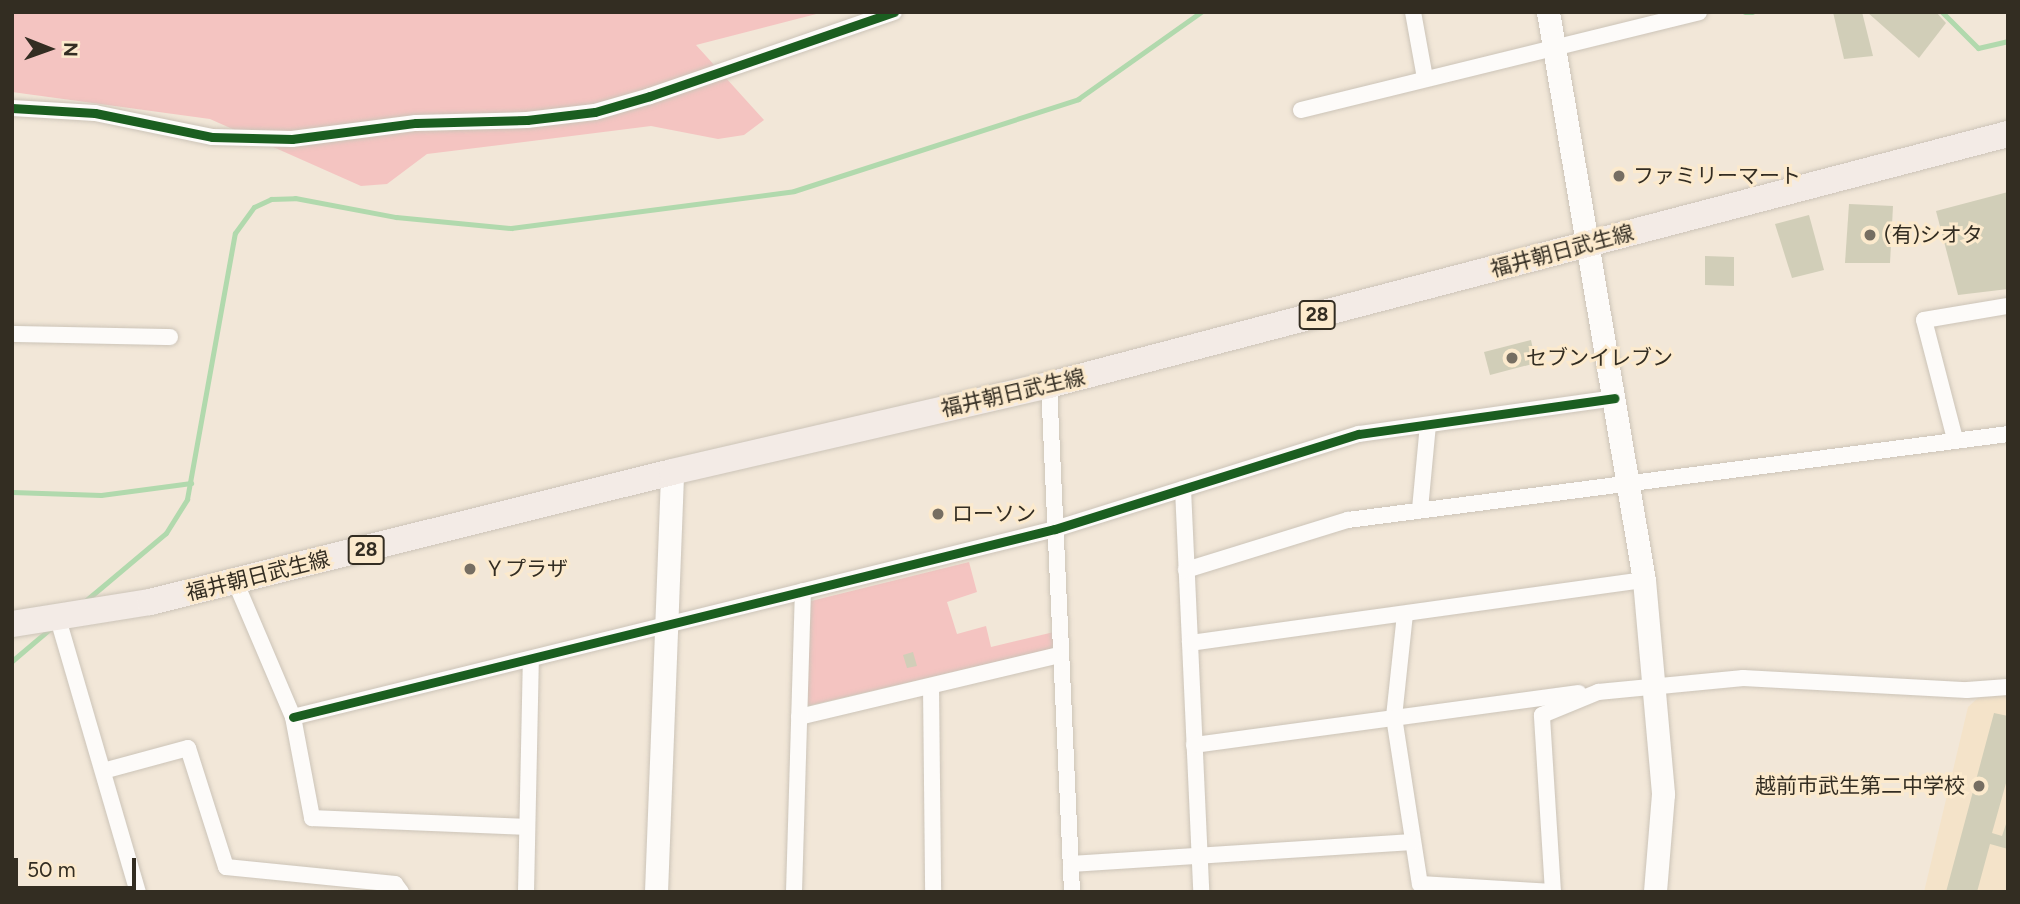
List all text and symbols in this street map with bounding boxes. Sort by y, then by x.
north arrow [14,14,84,84]
text: N [59,42,82,57]
place label: ファミリーマート [1633,163,1801,189]
marker: ファミリーマート [1611,168,1627,184]
street label: 福井朝日武生線 [1488,220,1636,282]
place label: (有)シオタ [1884,222,1983,248]
marker: (有)シオタ [1862,227,1878,243]
road number: 28 [1298,300,1336,330]
place label: セブンイレブン [1526,345,1673,371]
marker: セブンイレブン [1504,350,1520,366]
street label: 福井朝日武生線 [939,364,1087,422]
place label: ローソン [952,501,1036,527]
marker: ローソン [930,506,946,522]
road number: 28 [347,534,385,566]
street label: 福井朝日武生線 [184,546,332,606]
place label: Ｙプラザ [484,556,568,582]
marker: Ｙプラザ [462,561,478,577]
place label: 越前市武生第二中学校 [1755,773,1965,799]
marker: 越前市武生第二中学校 [1971,778,1987,794]
scale bar [18,844,140,888]
text: 50 m [27,857,76,882]

